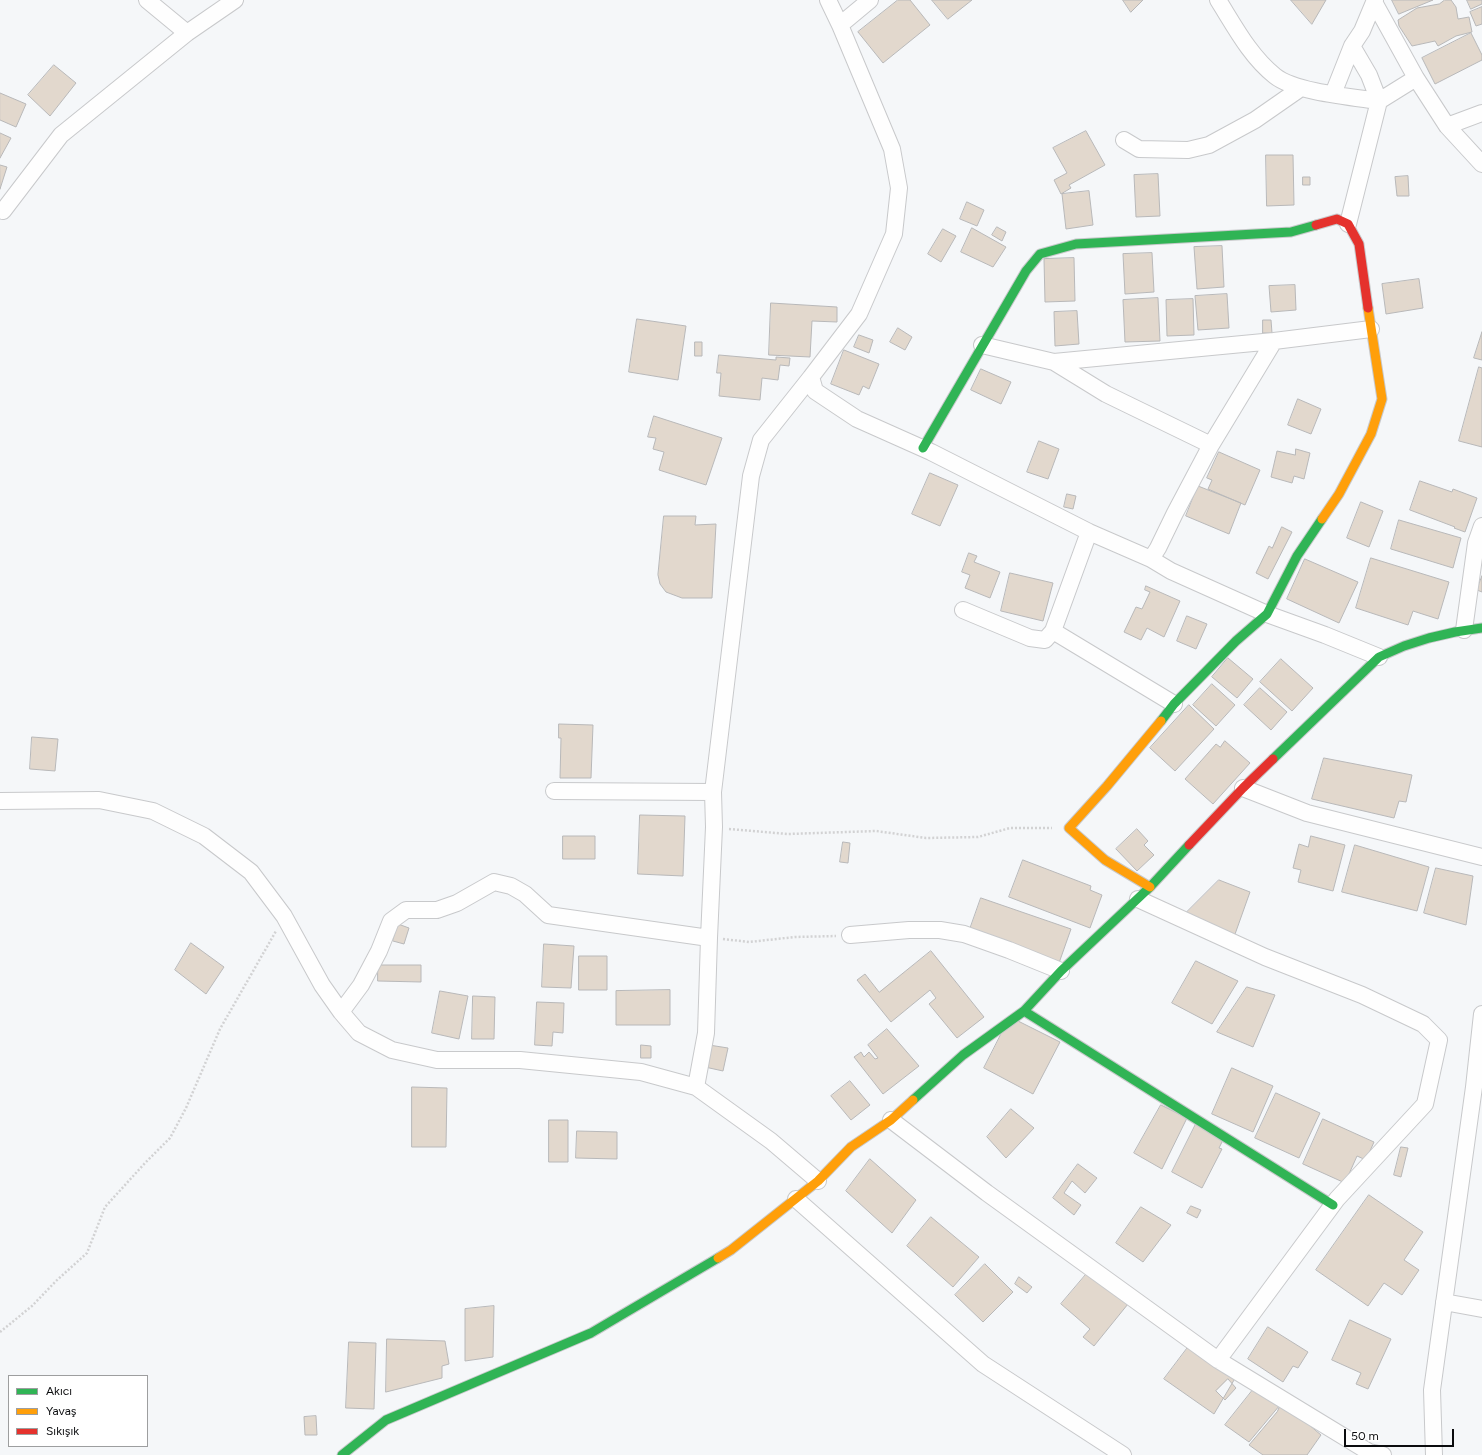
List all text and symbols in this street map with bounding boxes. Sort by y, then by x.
legend [8,1375,148,1447]
text: Akıcı [46,1384,72,1398]
text: Yavaş [46,1404,76,1418]
scale bar [1346,1421,1456,1447]
text: Sıkışık [46,1424,79,1438]
text: 50 m [1351,1429,1379,1443]

